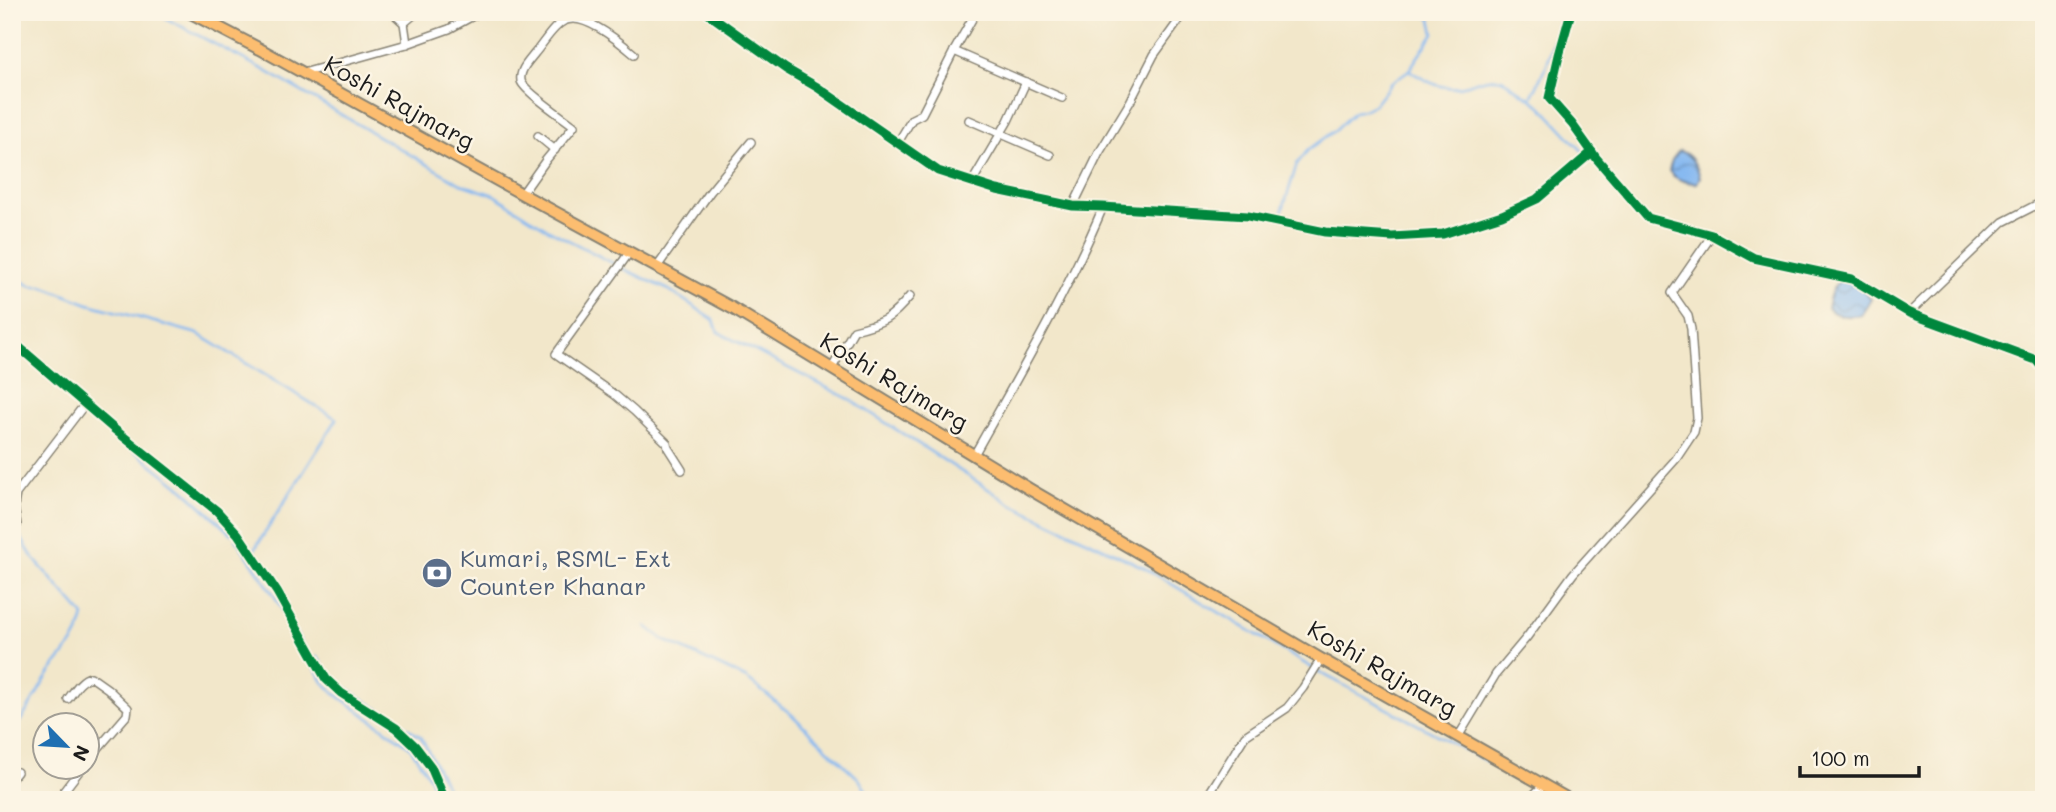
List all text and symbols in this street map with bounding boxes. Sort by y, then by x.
street label: Koshi Rajmarg [319,48,480,156]
street label: Koshi Rajmarg [815,324,975,437]
place label: Kumari, RSML- Ext Counter Khanar [460,542,671,601]
bank icon: Kumari, RSML- Ext Counter Khanar [420,556,454,590]
street label: Koshi Rajmarg [1302,612,1463,723]
north arrow [32,710,102,780]
scale bar [1800,735,1920,779]
text: N [67,742,96,765]
text: 100 m [1811,744,1870,771]

